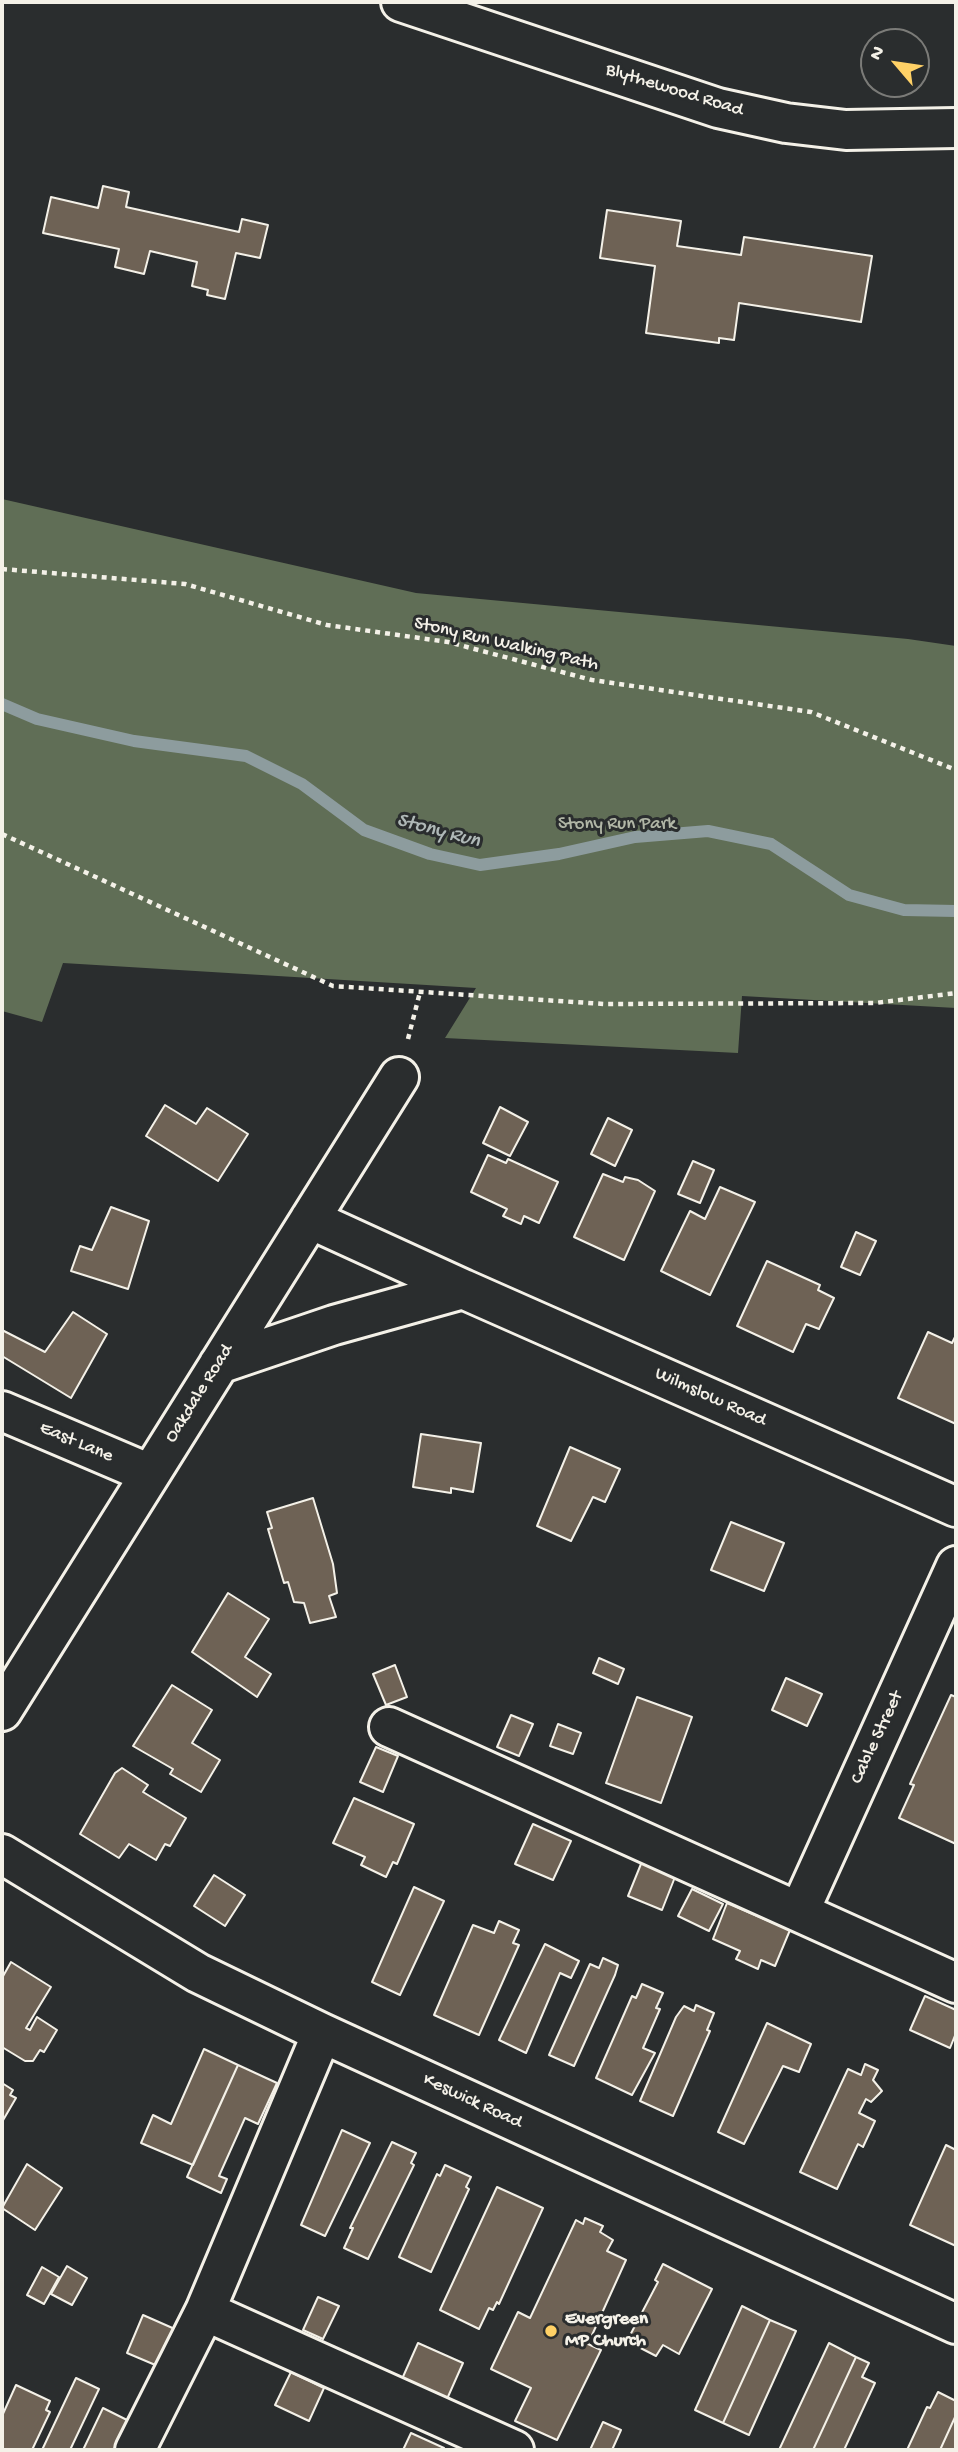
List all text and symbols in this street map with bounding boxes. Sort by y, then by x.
north arrow [860,28,930,98]
text: N [865,43,891,65]
street label: Blythewood Road [602,59,746,123]
street label: Stony Run Walking Path [412,613,600,677]
water label: Stony Run [394,809,482,855]
park label: Stony Run Park [558,814,676,836]
street label: Oakdale Road [161,1340,239,1448]
street label: Wilmslow Road [651,1363,769,1433]
street label: East Lane [36,1417,116,1469]
street label: Cable Street [847,1688,909,1788]
street label: Keswick Road [419,2069,525,2135]
place label: Evergreen MP Church [565,2309,648,2353]
marker: Evergreen MP Church [543,2323,559,2339]

